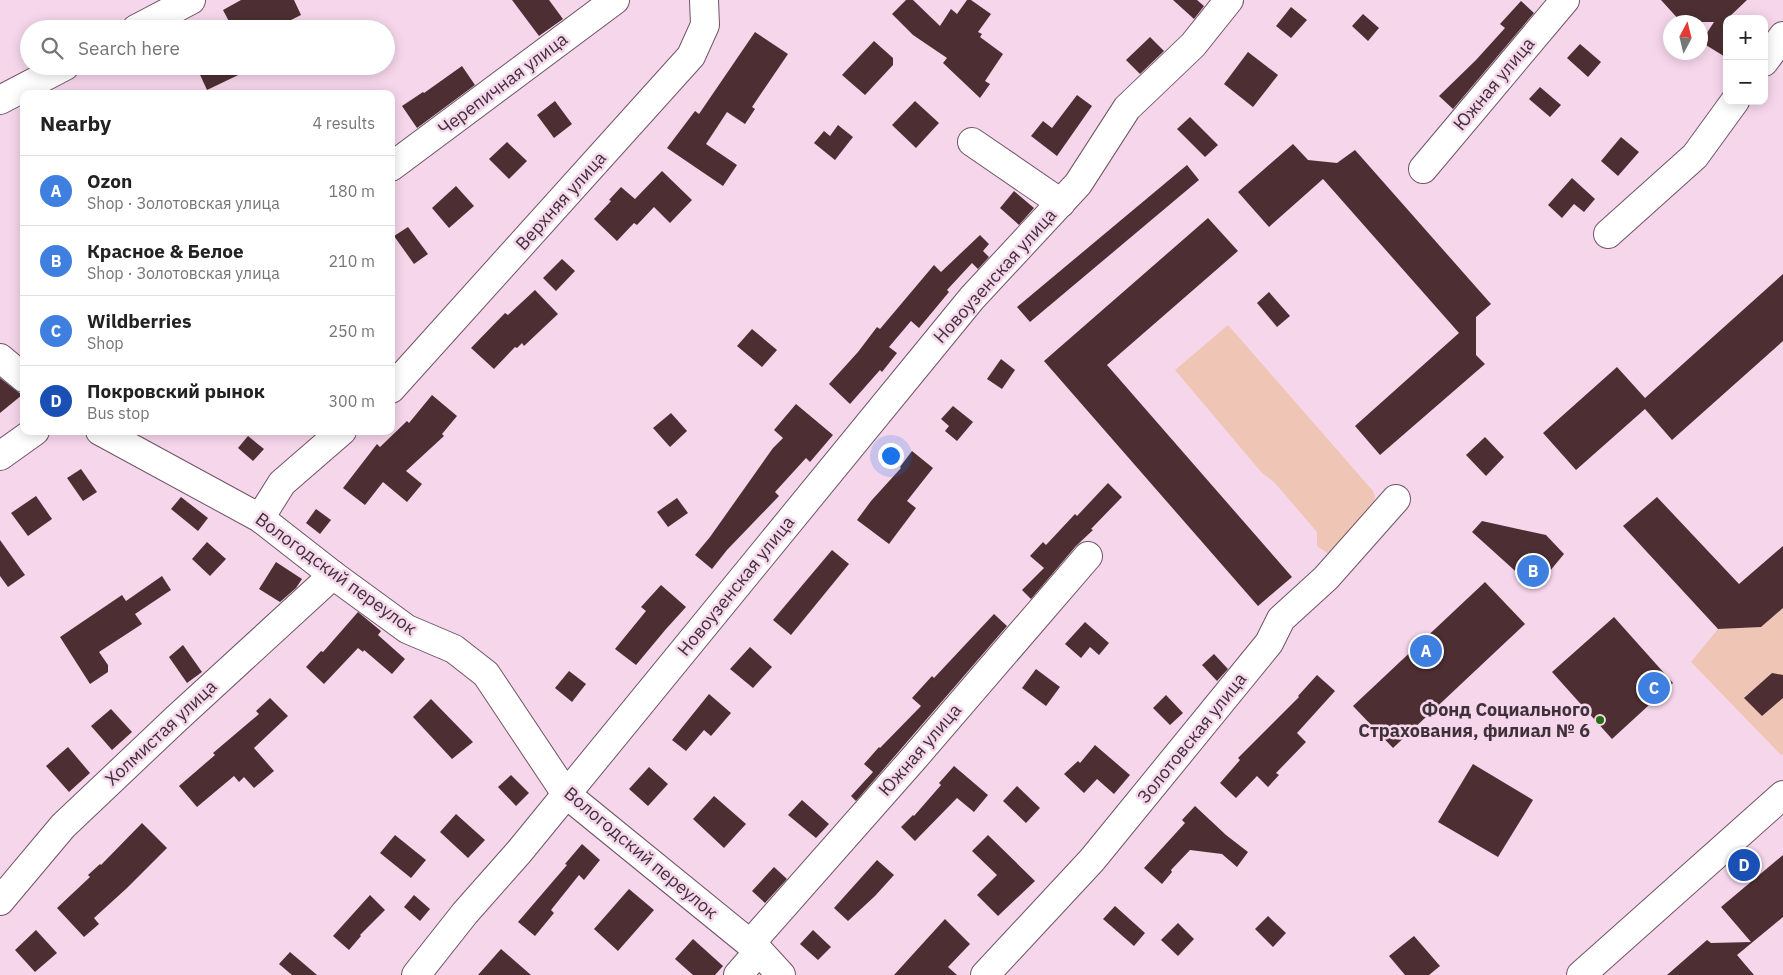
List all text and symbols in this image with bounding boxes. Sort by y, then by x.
north arrow [1663,15,1708,60]
map controls [1723,15,1768,105]
button: + [1723,15,1768,60]
search box [20,20,395,75]
street label: Черепичная улица [433,27,572,140]
street label: Южная улица [1448,32,1540,135]
icon: search [38,34,66,62]
text: Search here [78,36,180,60]
button: − [1723,60,1768,105]
text: Nearby [40,109,111,137]
text: 4 results [312,113,375,133]
street label: Верхняя улица [510,146,611,255]
text: Ozon [87,169,132,193]
text: A [51,181,61,201]
text: 180 m [328,181,375,201]
text: Shop · Золотовская улица [87,193,280,213]
street label: Новоузенская улица [928,203,1061,348]
text: Красное & Белое [87,239,244,263]
text: B [51,251,61,271]
text: 210 m [328,251,375,271]
text: Shop · Золотовская улица [87,263,280,283]
text: Wildberries [87,309,192,333]
text: C [51,321,61,341]
text: 250 m [328,321,375,341]
text: Shop [87,333,124,353]
text: Покровский рынок [87,379,265,403]
text: D [50,391,62,411]
text: 300 m [328,391,375,411]
text: Bus stop [87,403,150,423]
your location [878,443,904,469]
street label: Вологодский переулок [251,507,422,640]
street label: Новоузенская улица [672,511,799,660]
pin: B [1517,552,1549,590]
pin: A [1410,632,1442,670]
street label: Золотовская улица [1132,668,1252,808]
pin: C [1638,669,1670,707]
street label: Холмистая улица [100,675,222,790]
place label: Фонд Социального Страхования, филиал № 6 [1358,698,1590,742]
street label: Южная улица [873,699,966,801]
marker: Фонд Социального Страхования, филиал № 6 [1594,714,1606,726]
street label: Вологодский переулок [560,781,723,924]
pin: D [1728,846,1760,884]

